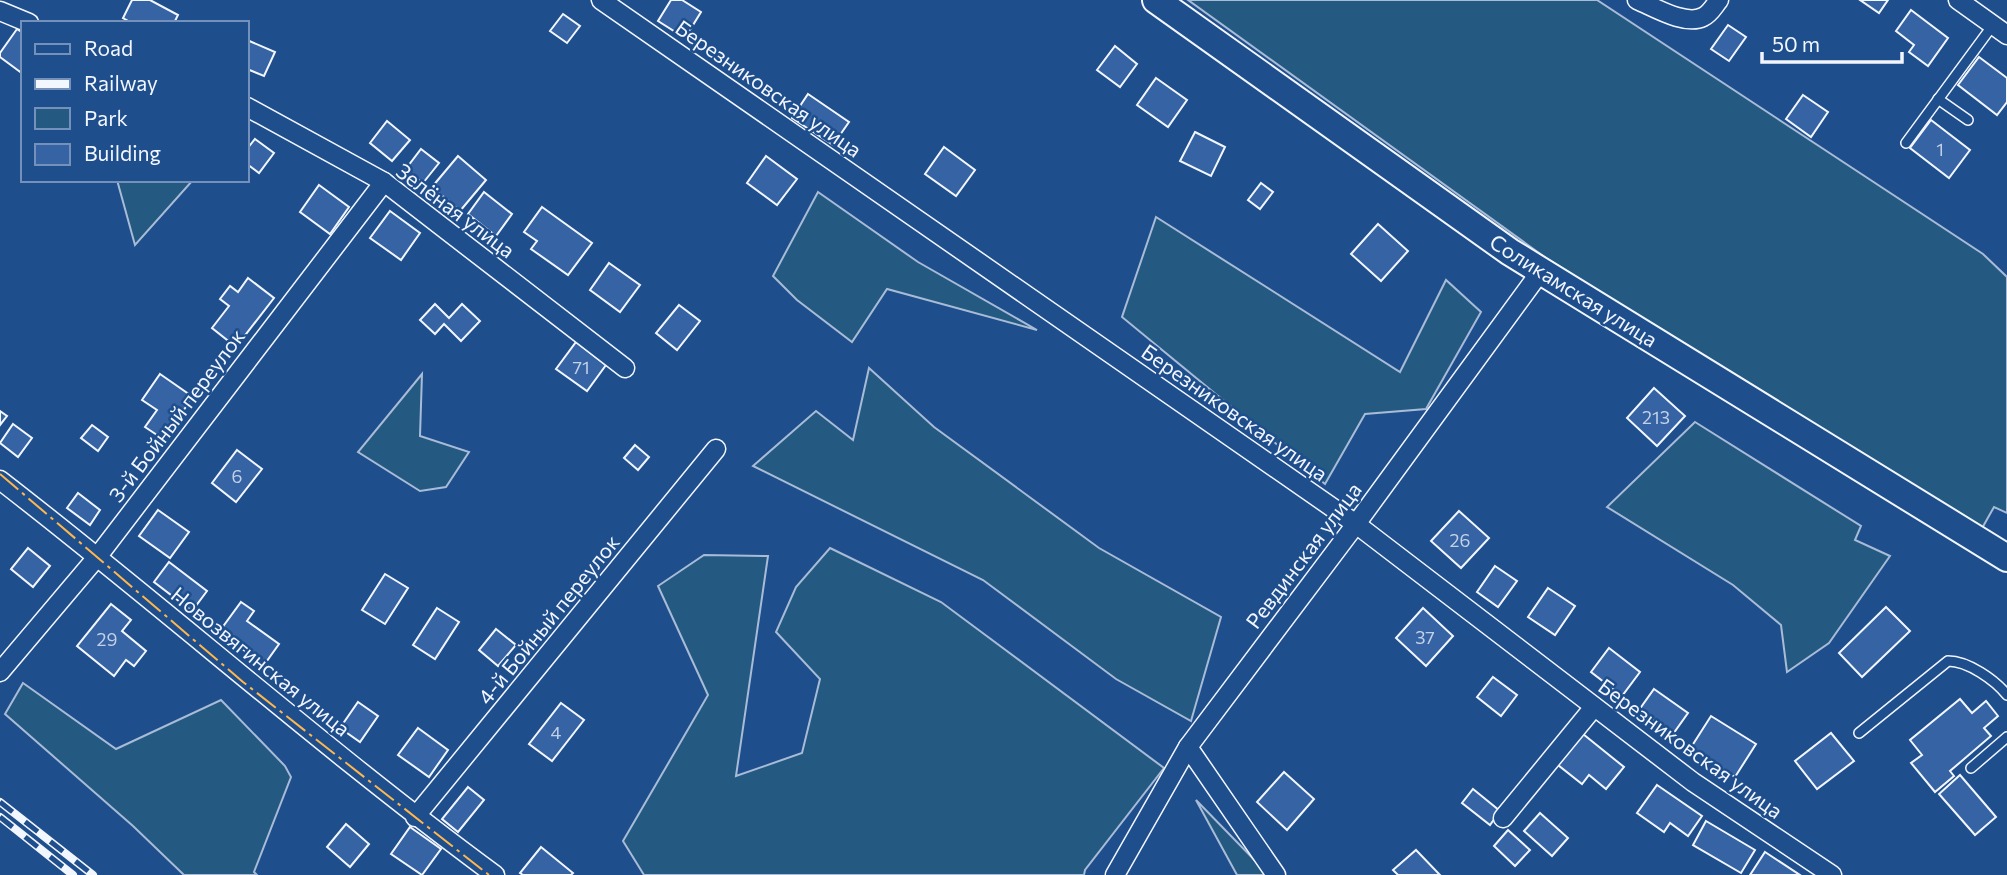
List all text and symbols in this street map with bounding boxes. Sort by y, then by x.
street label: Березниковская улица [671,14,867,162]
legend [21,21,248,182]
scale bar [1762,21,1902,65]
text: 50 m [1772,31,1820,56]
text: Road [84,35,133,60]
text: Railway [84,70,158,95]
text: Park [84,105,128,130]
house number: 1 [1936,138,1944,160]
text: Building [84,140,161,165]
street label: Зелёная улица [392,157,520,263]
street label: Соликамская улица [1486,228,1662,352]
street label: 3-й Бойный переулок [103,324,249,506]
street label: Березниковская улица [1137,338,1333,486]
house number: 71 [572,356,590,378]
house number: 213 [1642,406,1670,428]
house number: 6 [232,465,242,487]
street label: Ревдинская улица [1240,477,1366,633]
street label: 4-й Бойный переулок [472,529,624,709]
house number: 26 [1450,529,1470,551]
street label: Новозвягинская улица [167,581,355,741]
house number: 37 [1415,626,1435,648]
house number: 29 [97,628,117,650]
street label: Березниковская улица [1594,673,1788,823]
house number: 4 [551,721,562,743]

